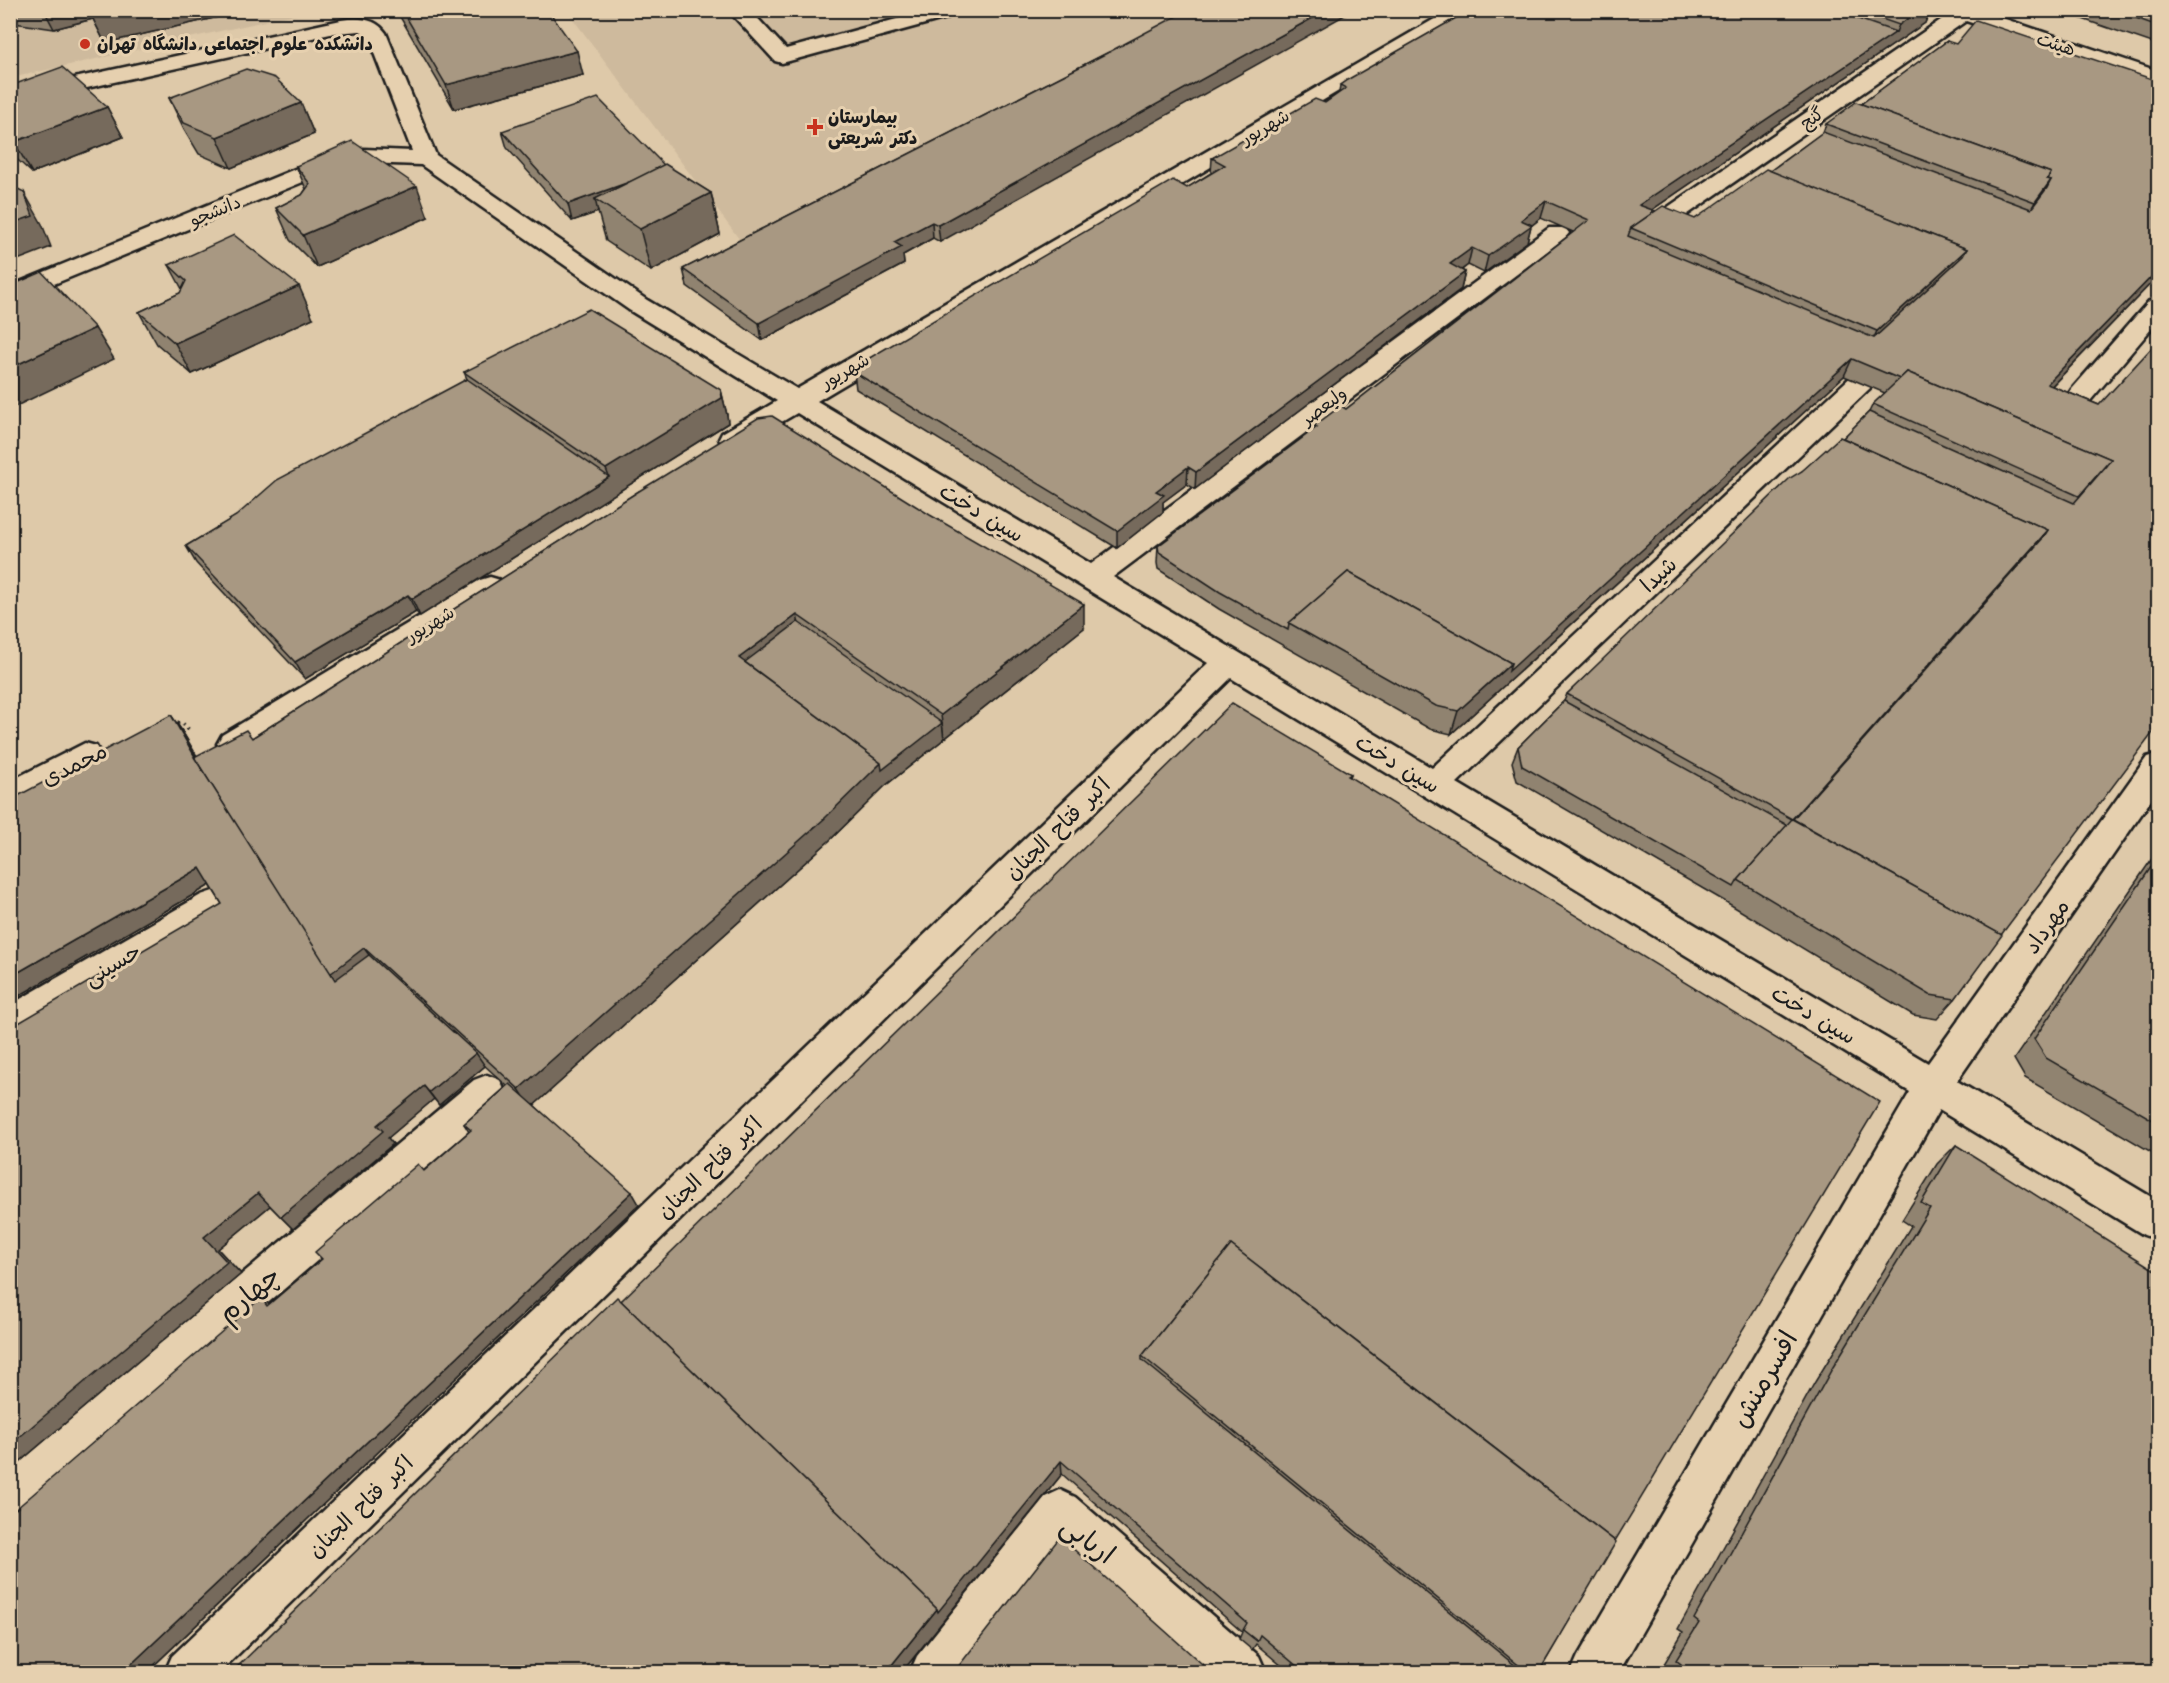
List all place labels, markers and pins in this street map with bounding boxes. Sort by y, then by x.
place label: دانشکده علوم اجتماعی دانشگاه تهران [97,32,373,58]
marker: دانشکده علوم اجتماعی دانشگاه تهران [78,37,92,51]
place label: بیمارستان دکتر شریعتی [828,105,917,151]
marker: بیمارستان دکتر شریعتی [806,118,824,136]

